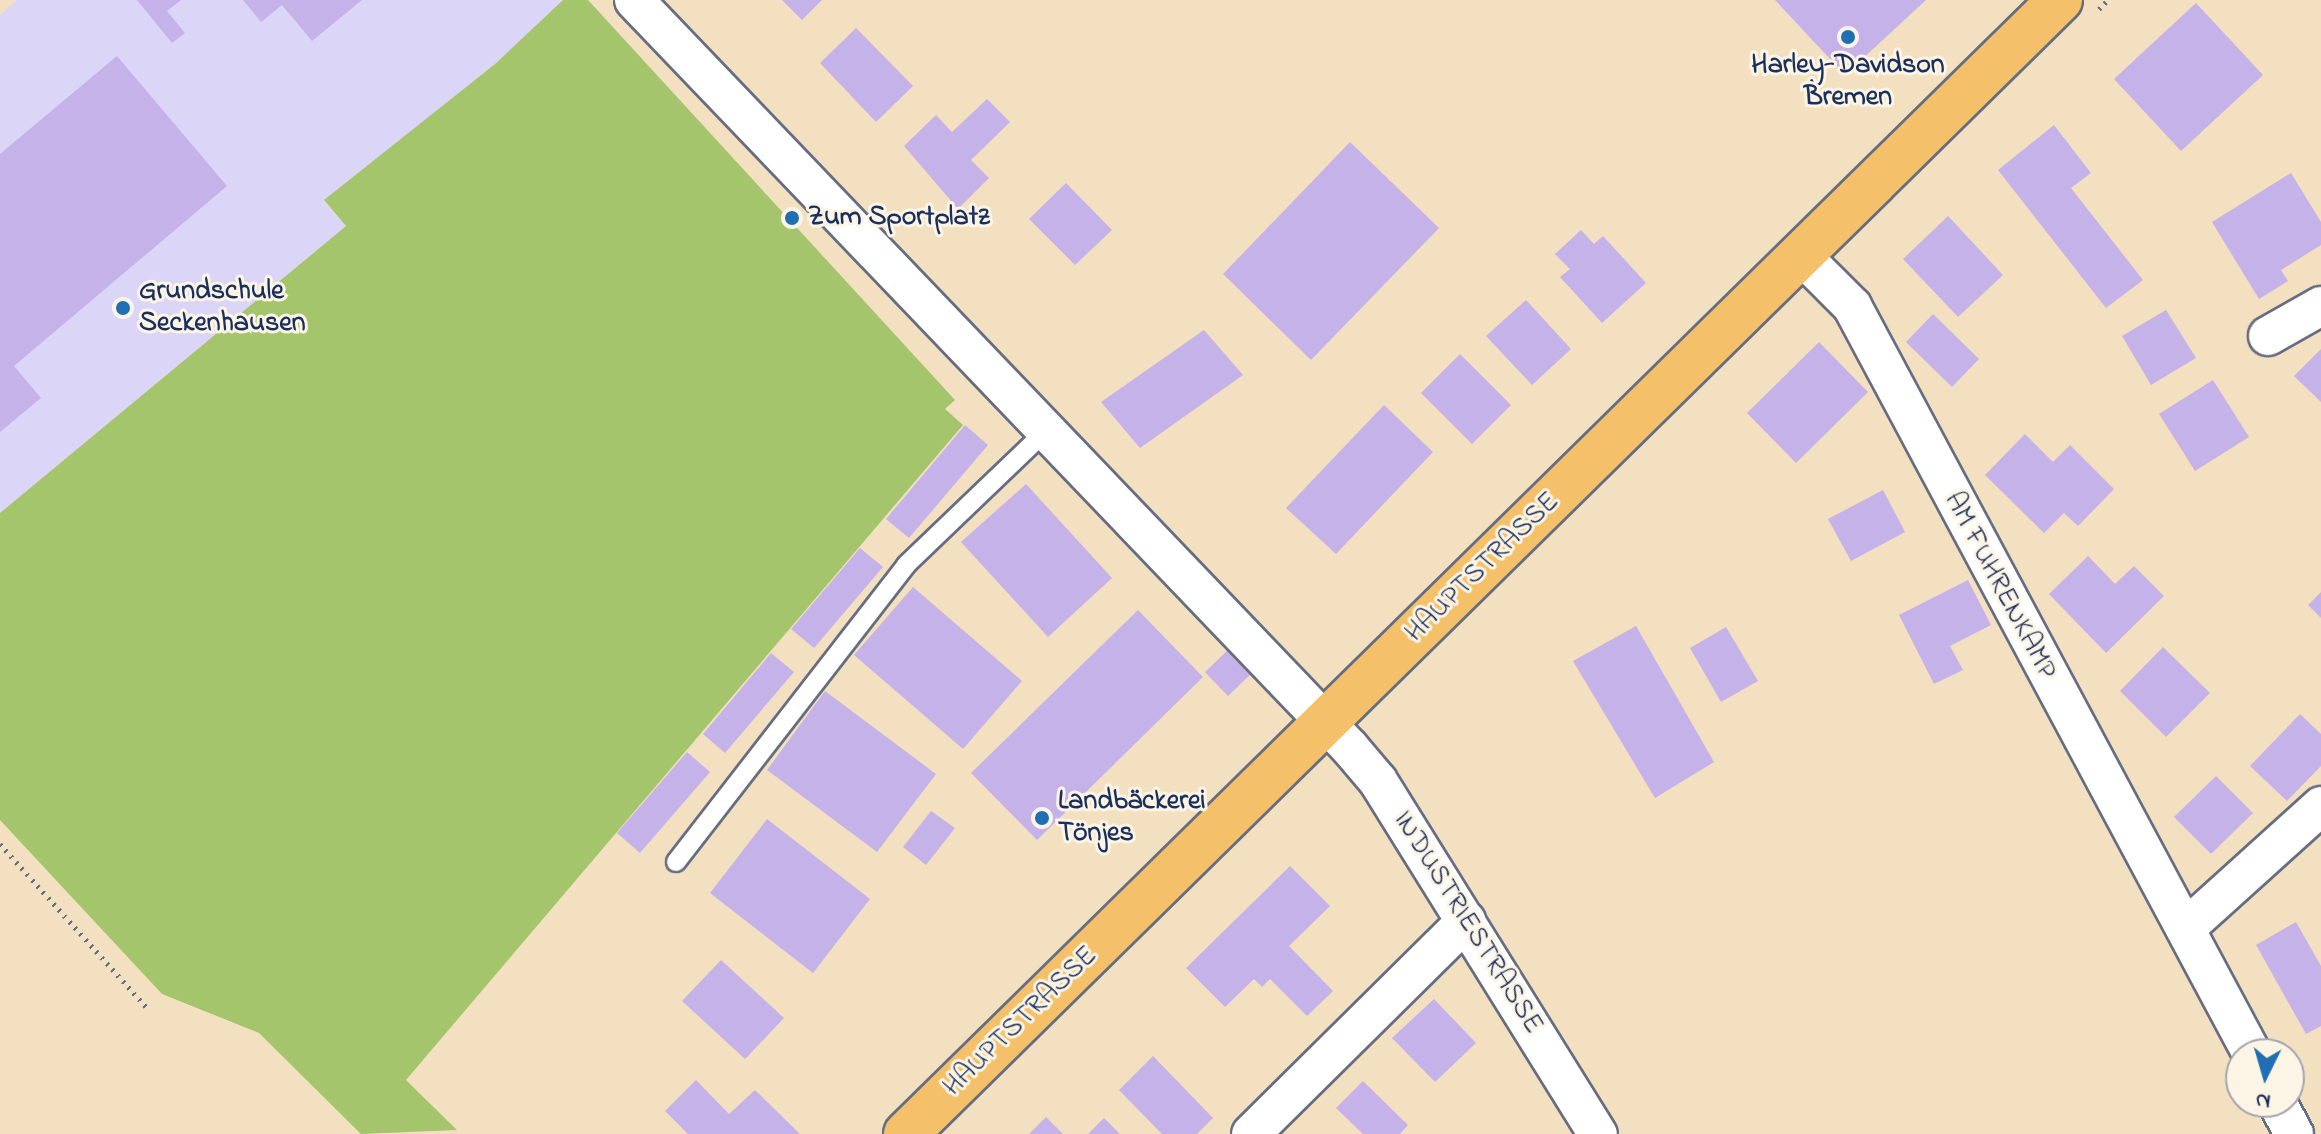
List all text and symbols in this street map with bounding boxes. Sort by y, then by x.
marker: Harley-Davidson Bremen [1839,28,1857,46]
place label: Harley-Davidson Bremen [1751,49,1945,115]
place label: Zum Sportplatz [808,201,990,235]
marker: Zum Sportplatz [783,209,801,227]
place label: Grundschule Seckenhausen [139,275,306,341]
marker: Grundschule Seckenhausen [114,299,132,317]
street label: HAUPTSTRASSE [1399,486,1567,650]
street label: AM FUHRENKAMP [1936,487,2062,685]
place label: Landbäckerei Tönjes [1058,785,1205,851]
street label: INDUSTRIESTRASSE [1385,805,1549,1041]
marker: Landbäckerei Tönjes [1033,809,1051,827]
street label: HAUPTSTRASSE [937,940,1105,1104]
north arrow [2225,1038,2305,1118]
text: N [2254,1083,2272,1117]

